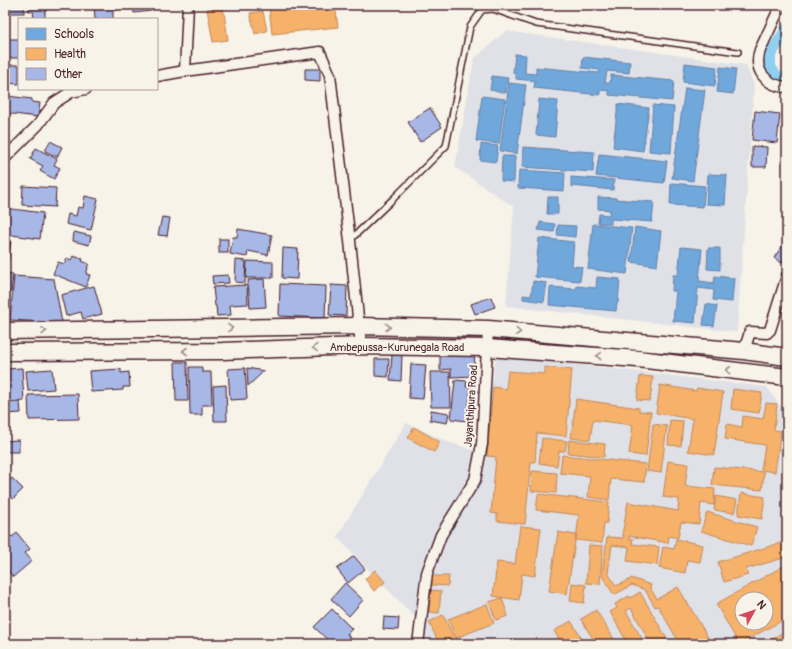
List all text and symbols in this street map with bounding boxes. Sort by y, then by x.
legend [18,18,158,90]
text: Schools [54,27,94,42]
text: Health [54,47,86,62]
text: Other [54,67,83,82]
one-way arrow [385,323,391,331]
one-way arrow [227,324,233,332]
one-way arrow [41,327,47,335]
one-way arrow [515,327,521,336]
street label: Ambepussa-Kurunegala Road [330,341,464,354]
one-way arrow [312,343,318,352]
one-way arrow [182,347,188,355]
one-way arrow [596,352,602,361]
street label: Jayanthipura Road [462,364,480,448]
one-way arrow [725,366,731,375]
north arrow [734,591,774,631]
text: N [754,598,769,612]

